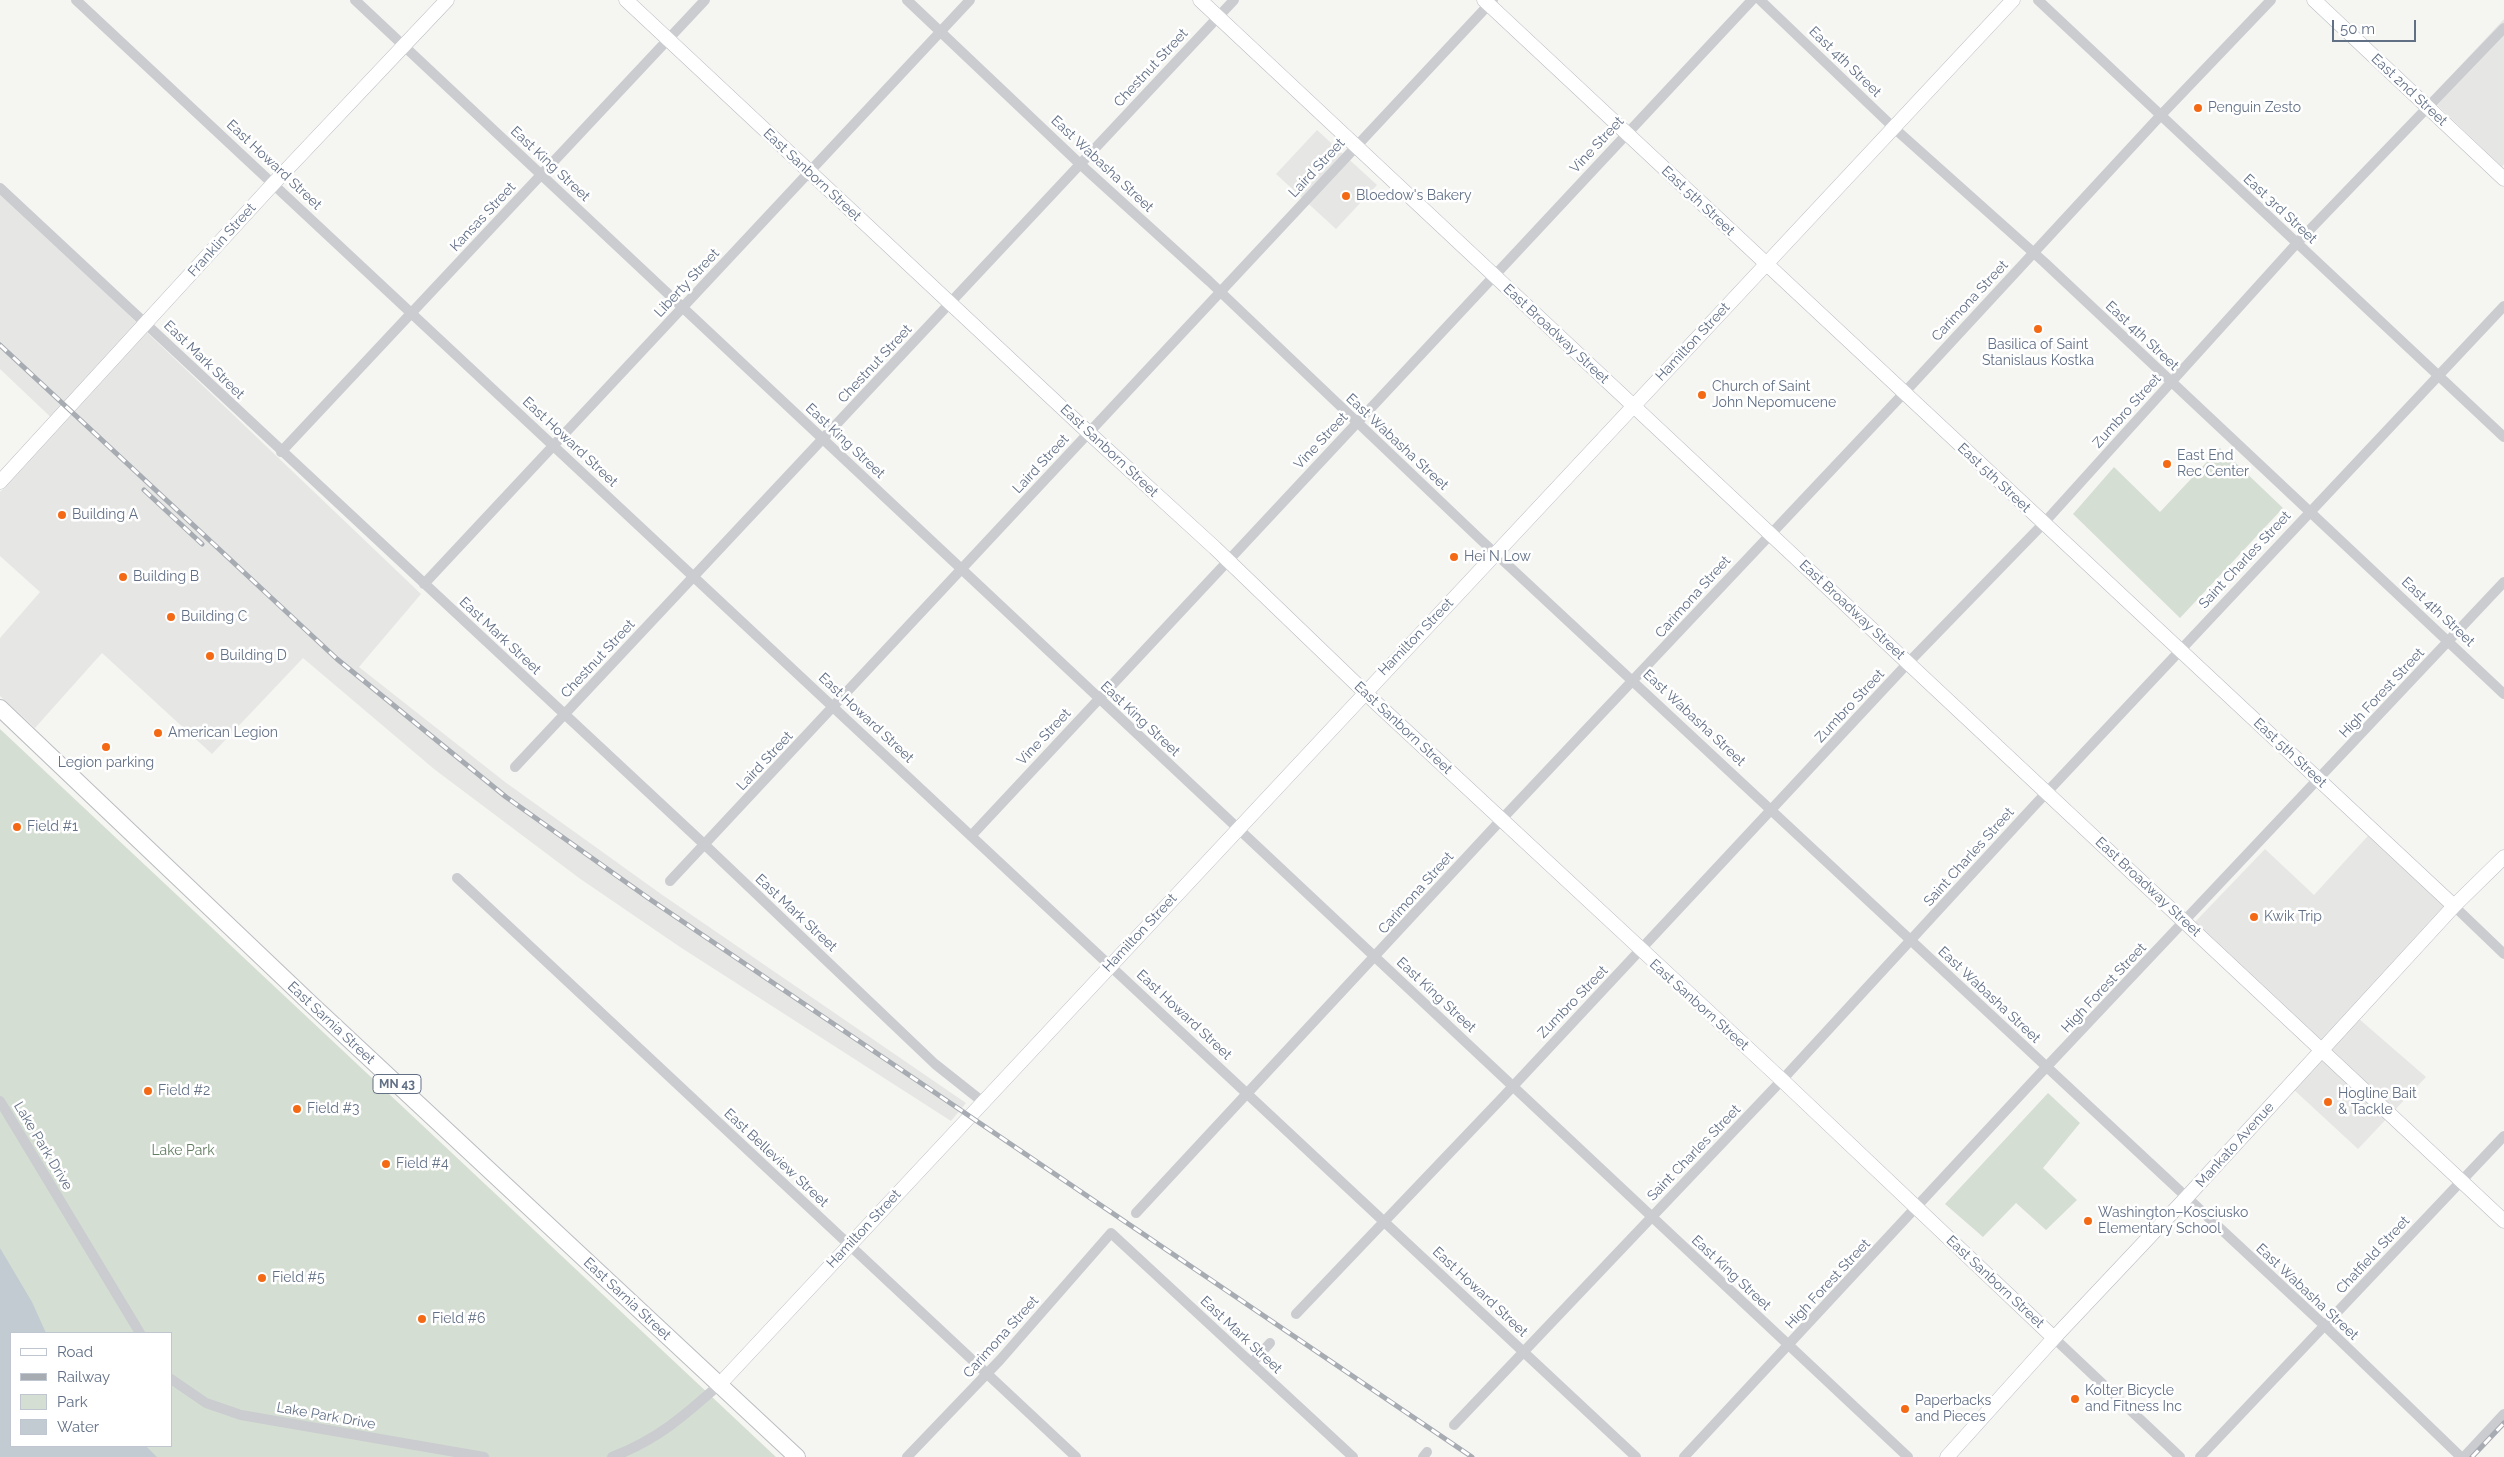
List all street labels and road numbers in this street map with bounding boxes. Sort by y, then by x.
street label: East 4th Street [1805,23,1885,101]
street label: Chestnut Street [1110,25,1192,111]
street label: East 2nd Street [2368,51,2450,129]
street label: East Wabasha Street [1047,112,1157,216]
street label: Vine Street [1567,113,1627,177]
street label: East Howard Street [223,117,325,213]
street label: East King Street [507,123,593,205]
street label: East Sanborn Street [760,125,864,225]
street label: Laird Street [1285,135,1349,201]
street label: East 5th Street [1658,163,1738,239]
street label: East 3rd Street [2240,171,2320,247]
street label: Kansas Street [447,179,519,255]
street label: Franklin Street [185,200,259,280]
street label: Liberty Street [651,245,723,321]
street label: Carimona Street [1928,257,2012,345]
street label: East Broadway Street [1500,281,1612,387]
street label: East 4th Street [2102,298,2182,374]
street label: Hamilton Street [1652,299,1734,385]
street label: East Mark Street [160,317,248,403]
street label: Chestnut Street [834,321,916,407]
street label: Zumbro Street [2089,371,2165,451]
street label: East Wabasha Street [1342,390,1452,494]
street label: East Howard Street [519,394,621,490]
street label: East King Street [802,400,888,482]
street label: East Sanborn Street [1057,401,1161,501]
street label: Vine Street [1291,409,1351,473]
street label: Laird Street [1009,431,1073,497]
street label: East 5th Street [1954,440,2034,516]
street label: Saint Charles Street [2196,508,2294,612]
street label: Carimona Street [1652,553,1734,641]
street label: East Broadway Street [1796,557,1908,663]
street label: East 4th Street [2398,574,2478,650]
street label: East Mark Street [456,594,544,678]
street label: Hamilton Street [1375,595,1457,679]
street label: Chestnut Street [557,616,639,702]
street label: High Forest Street [2336,645,2428,741]
street label: East Wabasha Street [1639,666,1749,770]
street label: Zumbro Street [1812,666,1888,746]
street label: East Howard Street [815,670,917,766]
street label: East King Street [1097,678,1183,760]
street label: East Sanborn Street [1351,678,1455,778]
street label: Vine Street [1014,705,1074,769]
street label: East 5th Street [2250,715,2330,791]
street label: Laird Street [733,728,797,794]
street label: Saint Charles Street [1920,804,2018,910]
street label: East Broadway Street [2092,834,2204,940]
street label: Carimona Street [1375,849,1457,937]
street label: East Mark Street [752,871,840,955]
street label: Hamilton Street [1099,890,1181,976]
street label: High Forest Street [2058,940,2150,1036]
street label: East Wabasha Street [1934,943,2044,1047]
street label: East King Street [1393,954,1479,1036]
street label: East Sanborn Street [1646,956,1752,1054]
street label: Zumbro Street [1534,962,1612,1042]
street label: East Howard Street [1133,967,1235,1063]
street label: East Sarnia Street [284,978,378,1068]
road number: MN 43 [373,1074,421,1094]
street label: Lake Park Drive [10,1099,76,1193]
street label: Mankato Avenue [2192,1099,2278,1191]
street label: Saint Charles Street [1644,1101,1744,1205]
street label: East Belleview Street [720,1105,832,1211]
street label: Hamilton Street [823,1186,905,1272]
street label: Chatfield Street [2333,1213,2413,1297]
street label: East King Street [1688,1232,1774,1314]
street label: East Sanborn Street [1943,1232,2047,1332]
street label: High Forest Street [1782,1236,1874,1332]
street label: East Wabasha Street [2252,1240,2362,1344]
street label: East Howard Street [1429,1244,1531,1340]
street label: East Sarnia Street [580,1254,674,1344]
street label: Carimona Street [960,1293,1042,1381]
street label: East Mark Street [1197,1293,1285,1377]
street label: Lake Park Drive [275,1399,377,1433]

